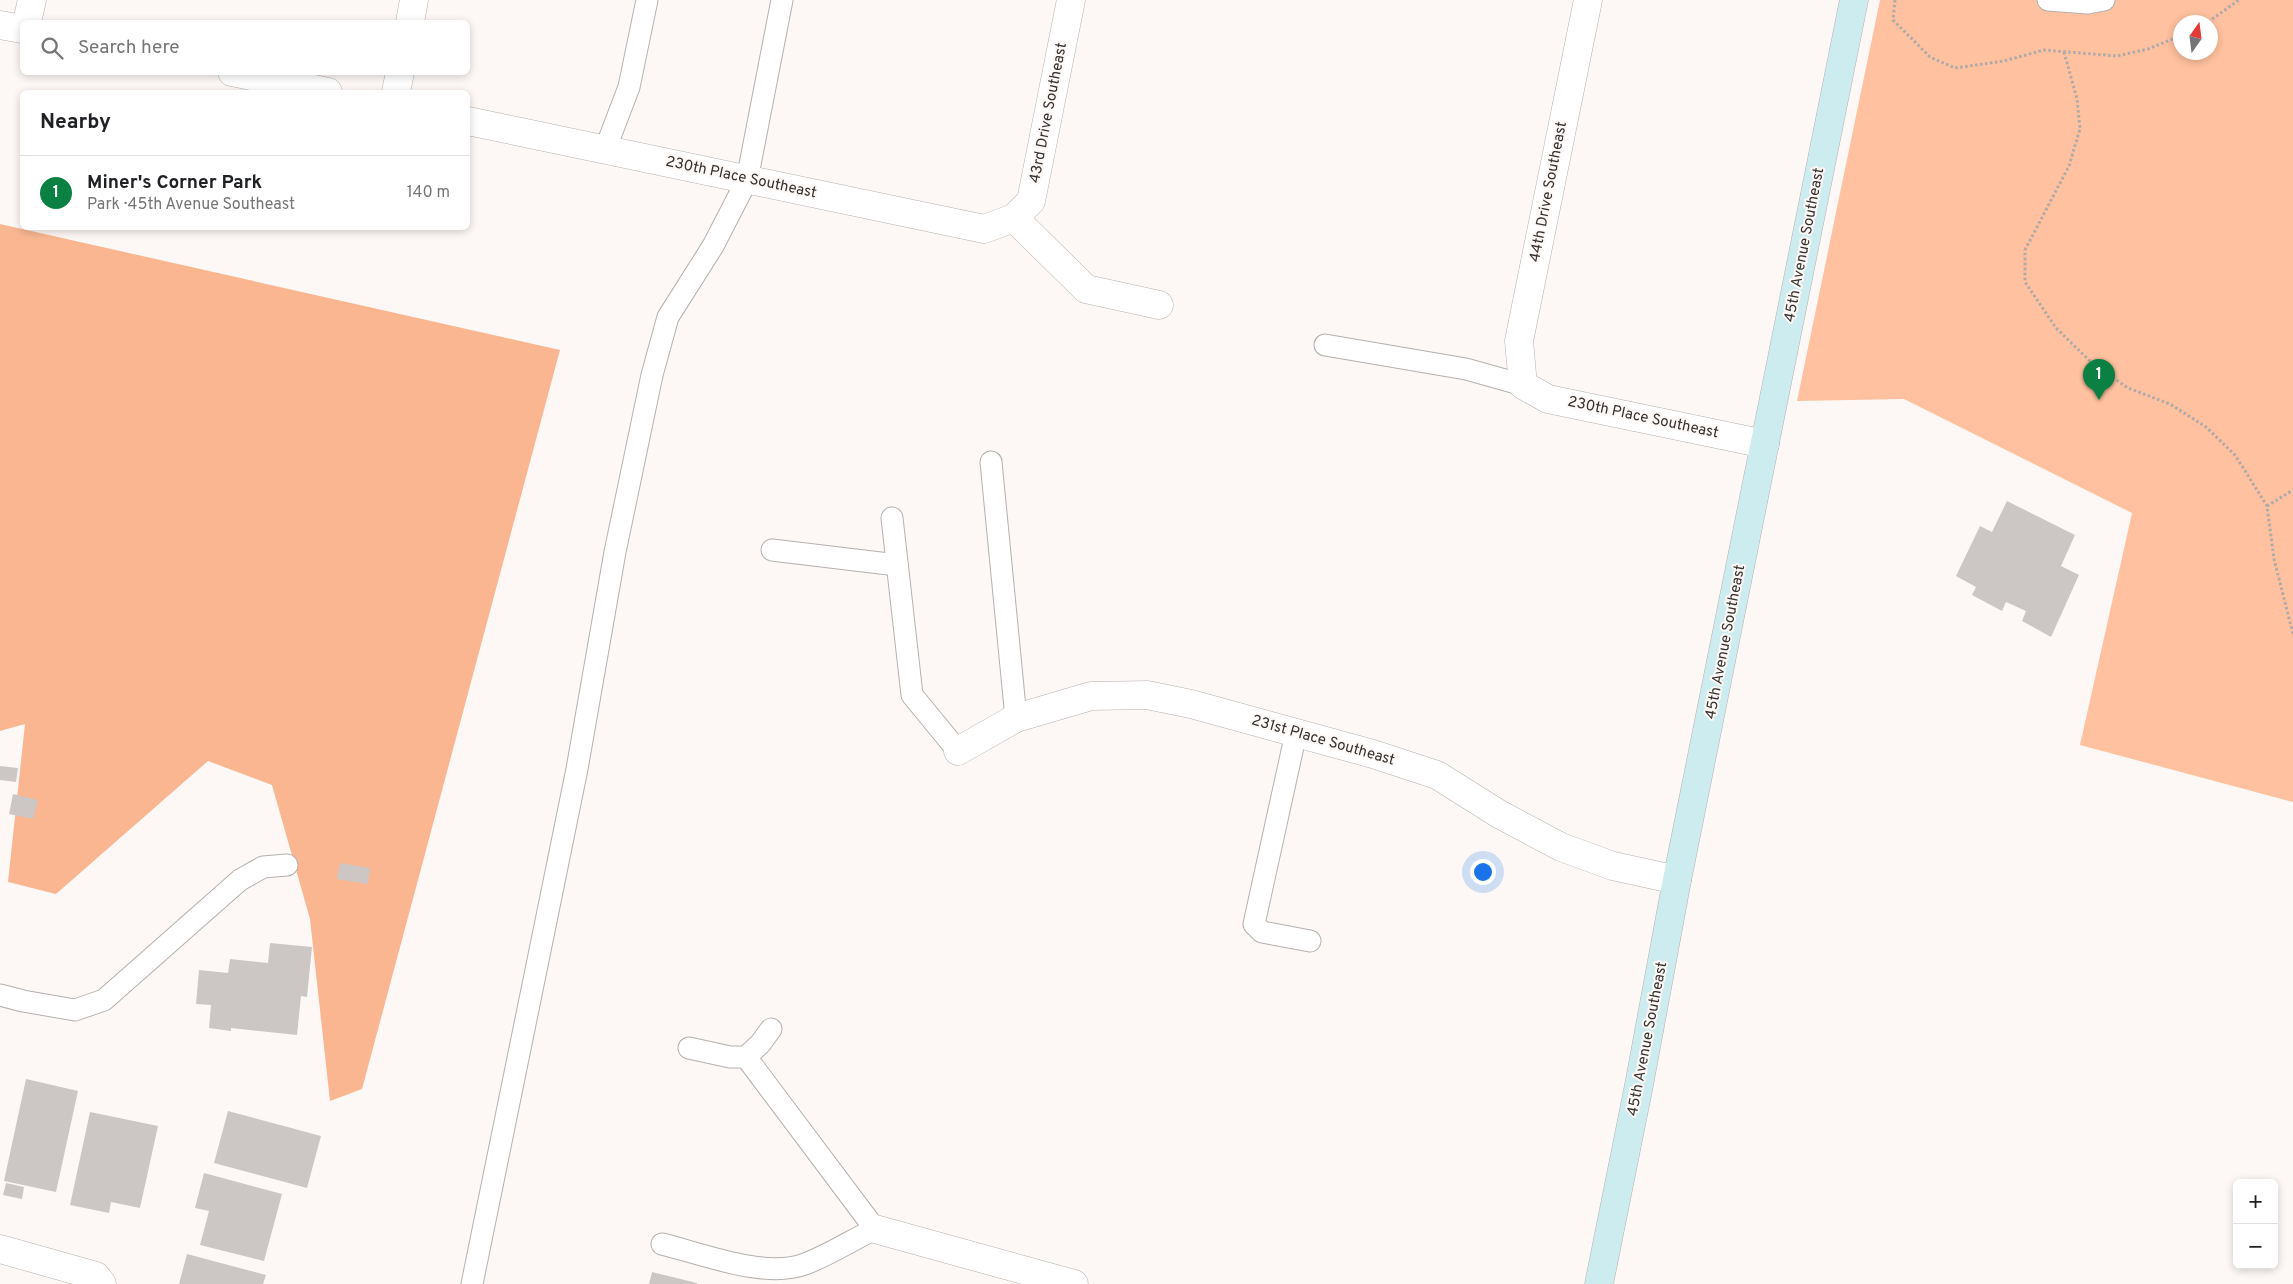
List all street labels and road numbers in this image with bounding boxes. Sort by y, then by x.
street label: 43rd Drive Southeast [1026,41,1072,185]
street label: 44th Drive Southeast [1526,120,1572,264]
street label: 230th Place Southeast [664,153,818,203]
street label: 45th Avenue Southeast [1781,166,1829,324]
street label: 230th Place Southeast [1566,393,1720,443]
street label: 45th Avenue Southeast [1702,563,1750,721]
street label: 231st Place Southeast [1249,711,1397,771]
street label: 45th Avenue Southeast [1624,960,1672,1118]

